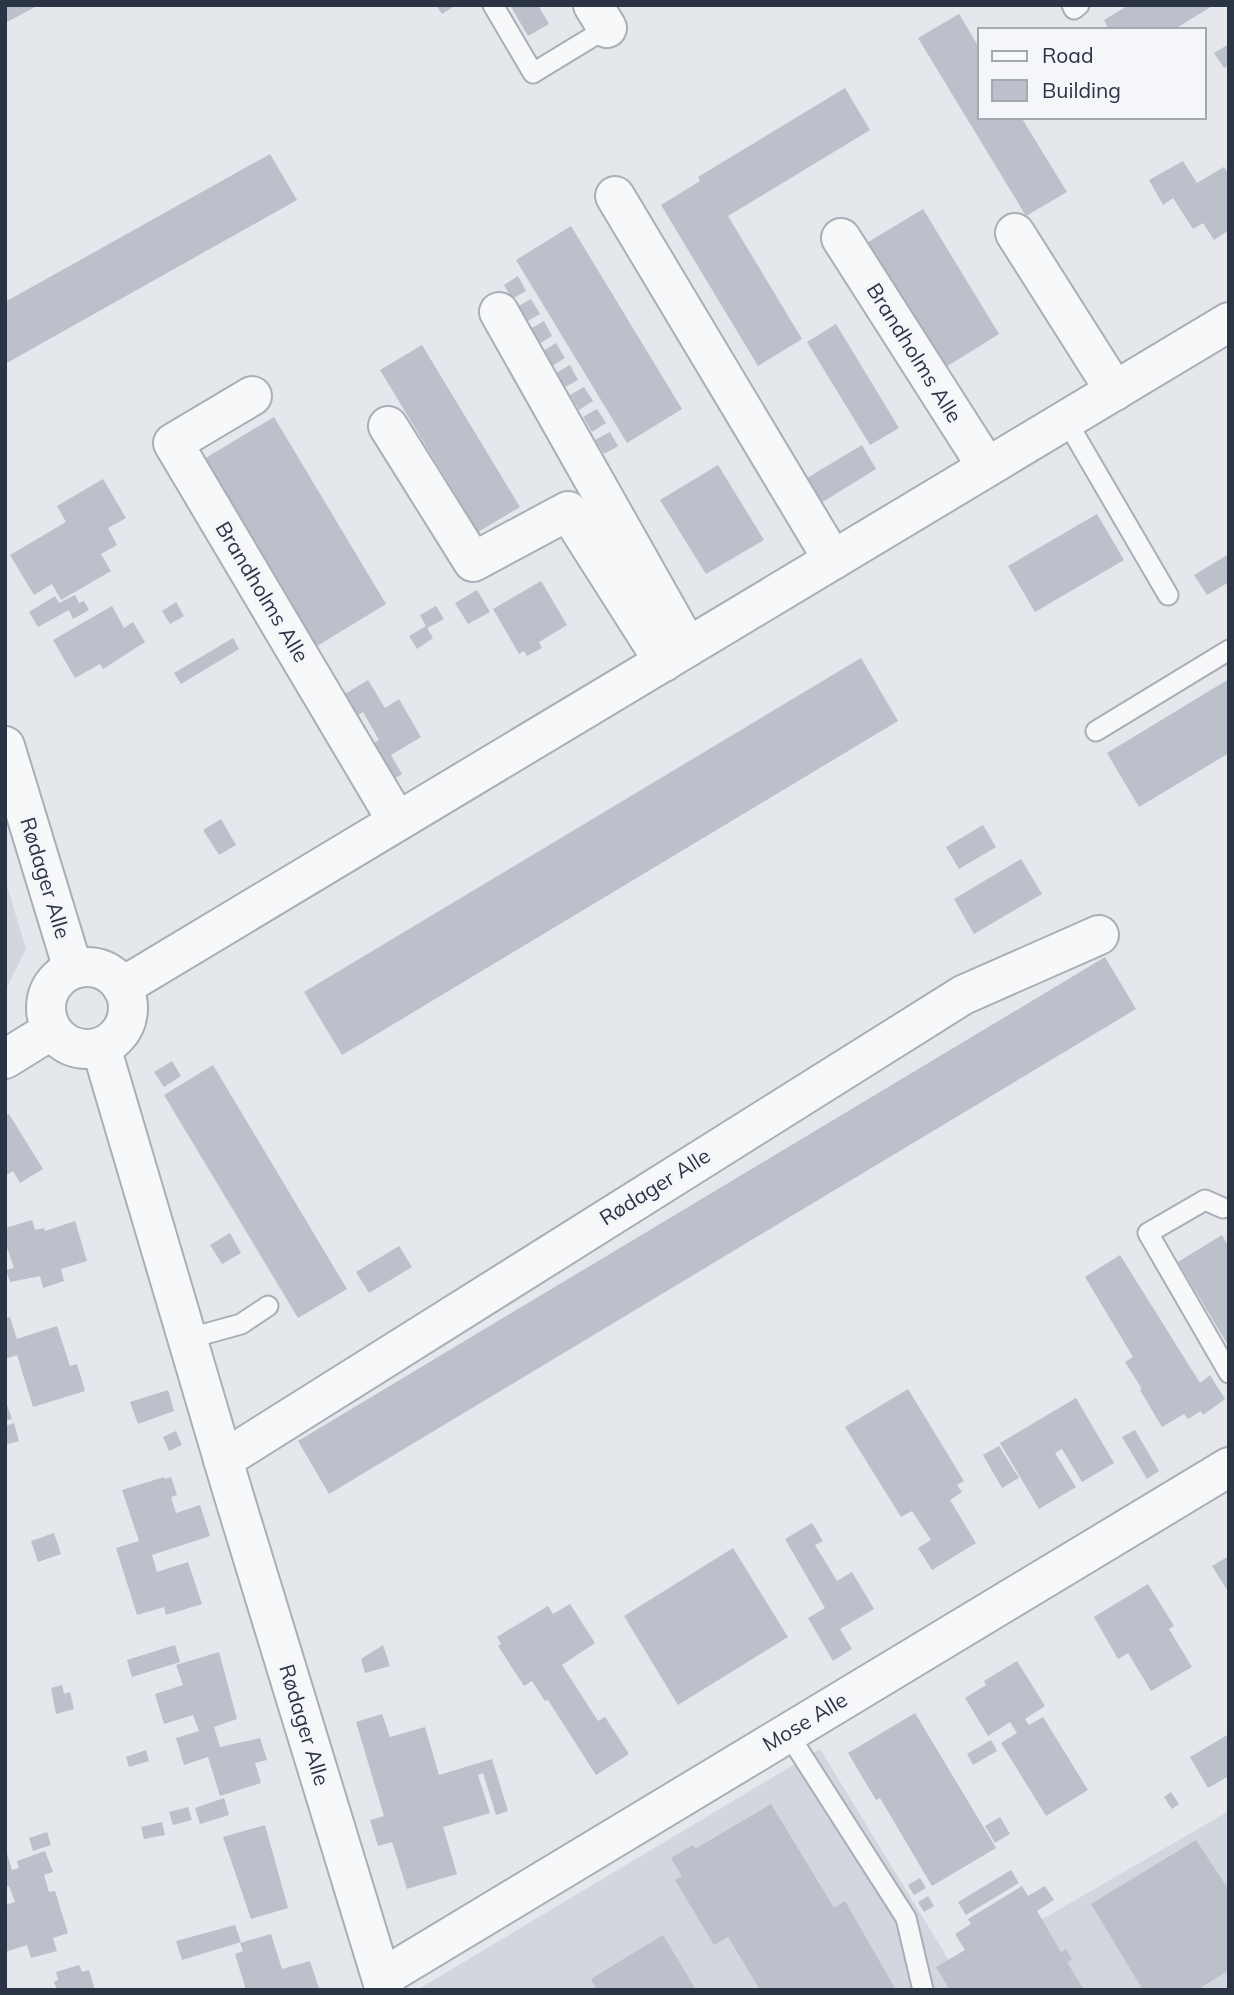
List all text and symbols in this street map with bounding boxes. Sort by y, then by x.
legend [978,28,1206,119]
text: Road [1042,42,1093,68]
text: Building [1042,77,1121,103]
street label: Brandholms Alle [861,278,968,427]
street label: Brandholms Alle [211,516,315,667]
street label: Rødager Alle [15,814,77,942]
street label: Rødager Alle [594,1142,715,1230]
street label: Rødager Alle [274,1661,336,1789]
street label: Mose Alle [757,1686,852,1757]

